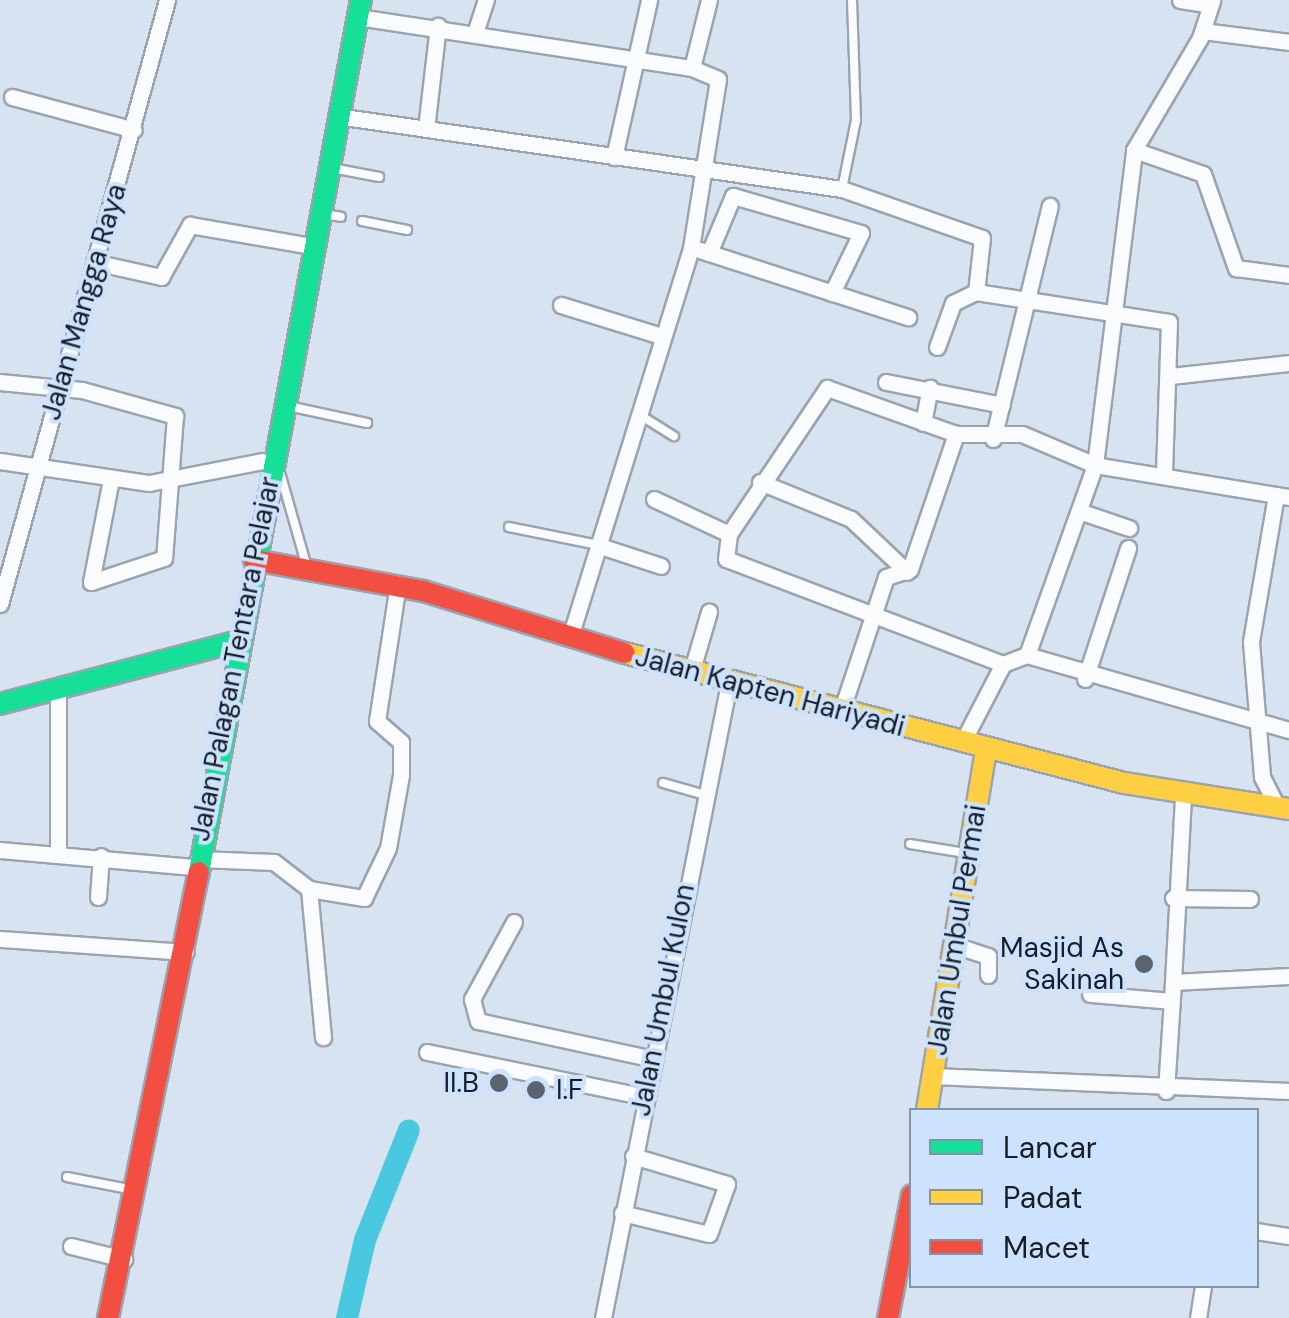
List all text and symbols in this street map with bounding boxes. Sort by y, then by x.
street label: Jalan Mangga Raya [34,180,134,424]
street label: Jalan Palagan Tentara Pelajar [183,474,287,844]
street label: Jalan Kapten Hariyadi [631,640,909,744]
street label: Jalan Umbul Permai [921,802,993,1058]
street label: Jalan Umbul Kulon [624,881,702,1119]
place label: Masjid As Sakinah [1000,931,1124,997]
marker: Masjid As Sakinah [1133,953,1155,975]
place label: II.B [443,1066,479,1100]
marker: II.B [488,1072,510,1094]
place label: I.F [556,1073,583,1107]
marker: I.F [525,1079,547,1101]
legend [909,1108,1259,1288]
text: Lancar [1003,1128,1097,1167]
text: Padat [1003,1178,1083,1217]
text: Macet [1003,1228,1090,1267]

